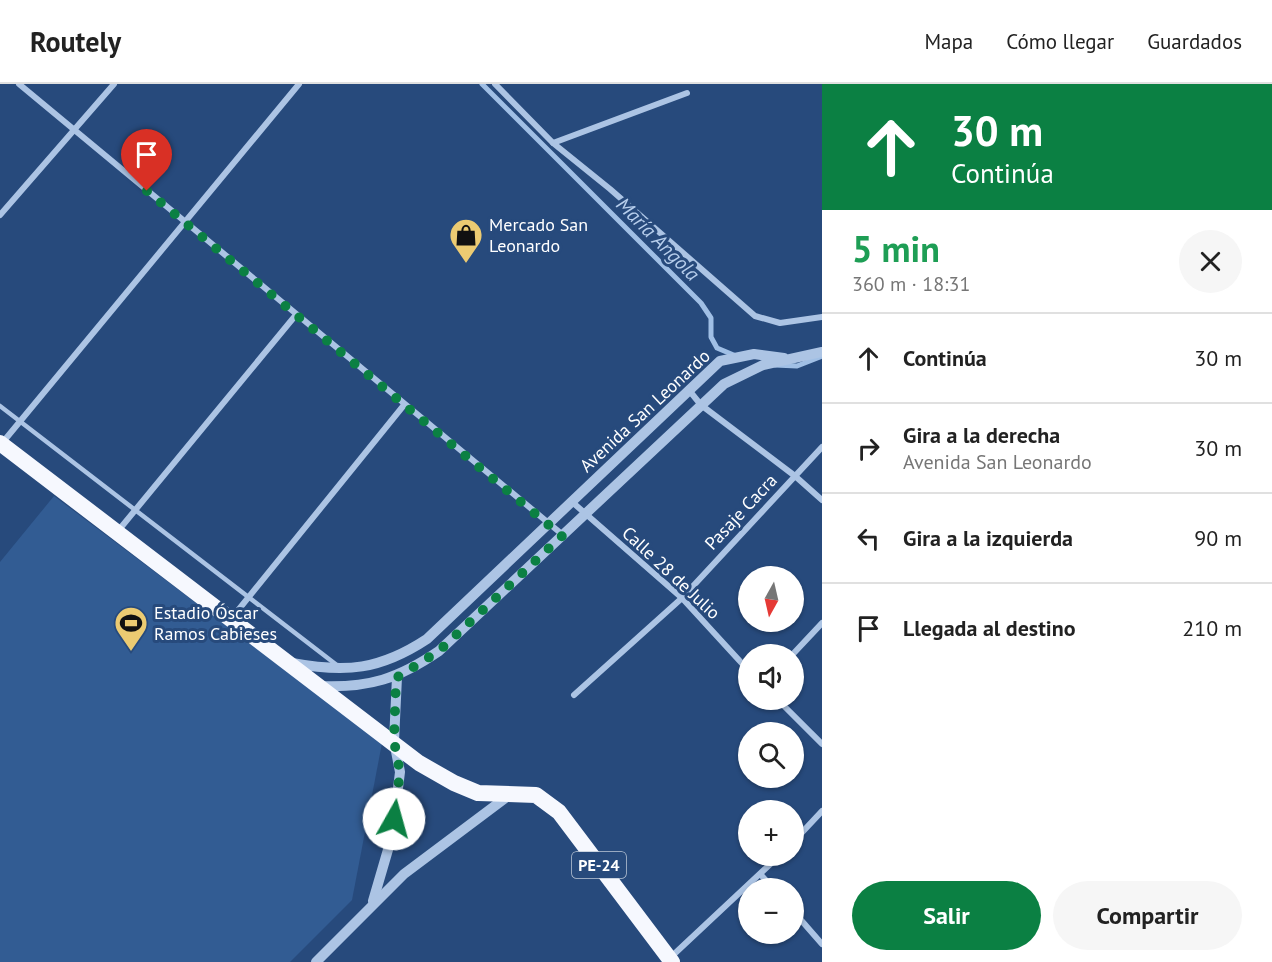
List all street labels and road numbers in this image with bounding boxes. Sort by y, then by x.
street label: Avenida San Leonardo [575,344,715,477]
street label: Pasaje Cacra [700,469,782,554]
street label: Calle 28 de Julio [617,521,725,624]
road number: PE-24 [572,852,626,878]

